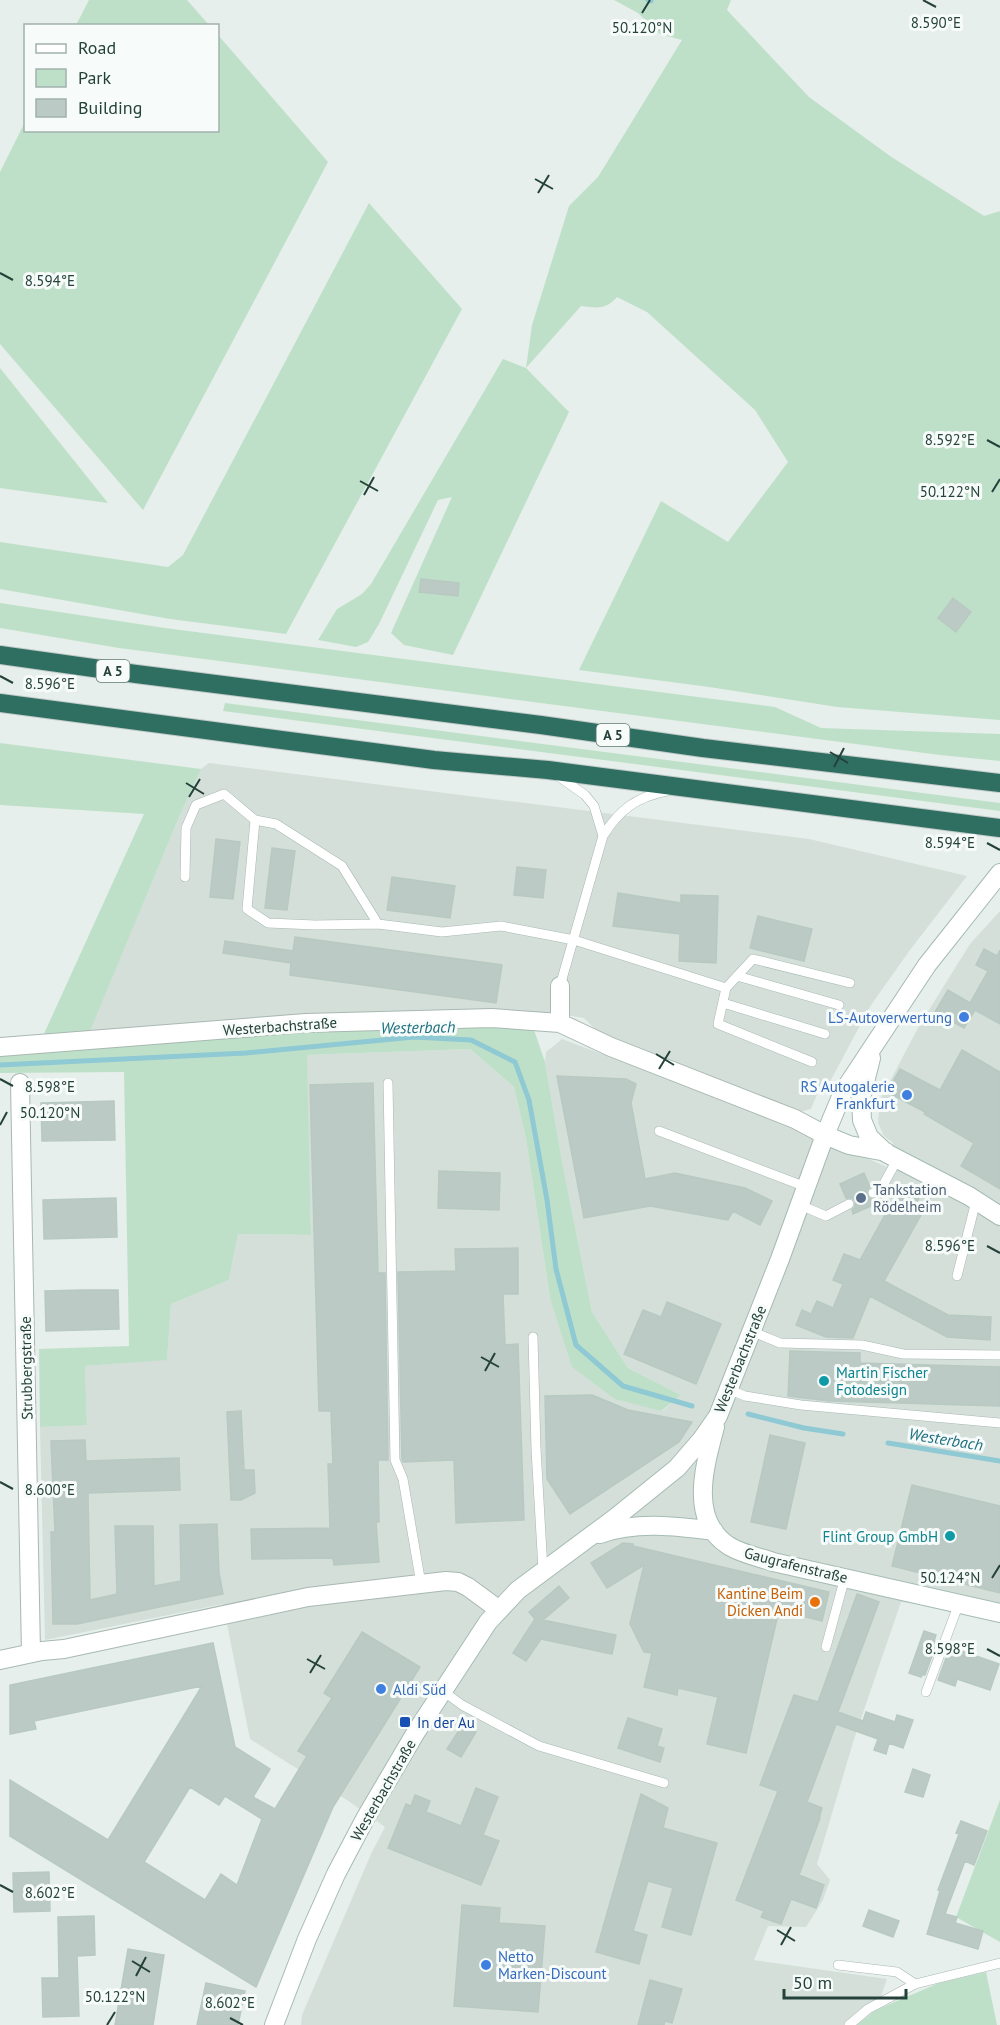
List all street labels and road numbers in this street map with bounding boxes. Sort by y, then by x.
road number: A 5 [96,660,130,682]
road number: A 5 [596,724,630,746]
street label: Westerbachstraße [222,1013,338,1039]
street label: Westerbachstraße [710,1302,770,1416]
street label: Strubbergstraße [16,1316,36,1420]
street label: Gaugrafenstraße [742,1543,850,1587]
street label: Westerbachstraße [346,1736,420,1844]

